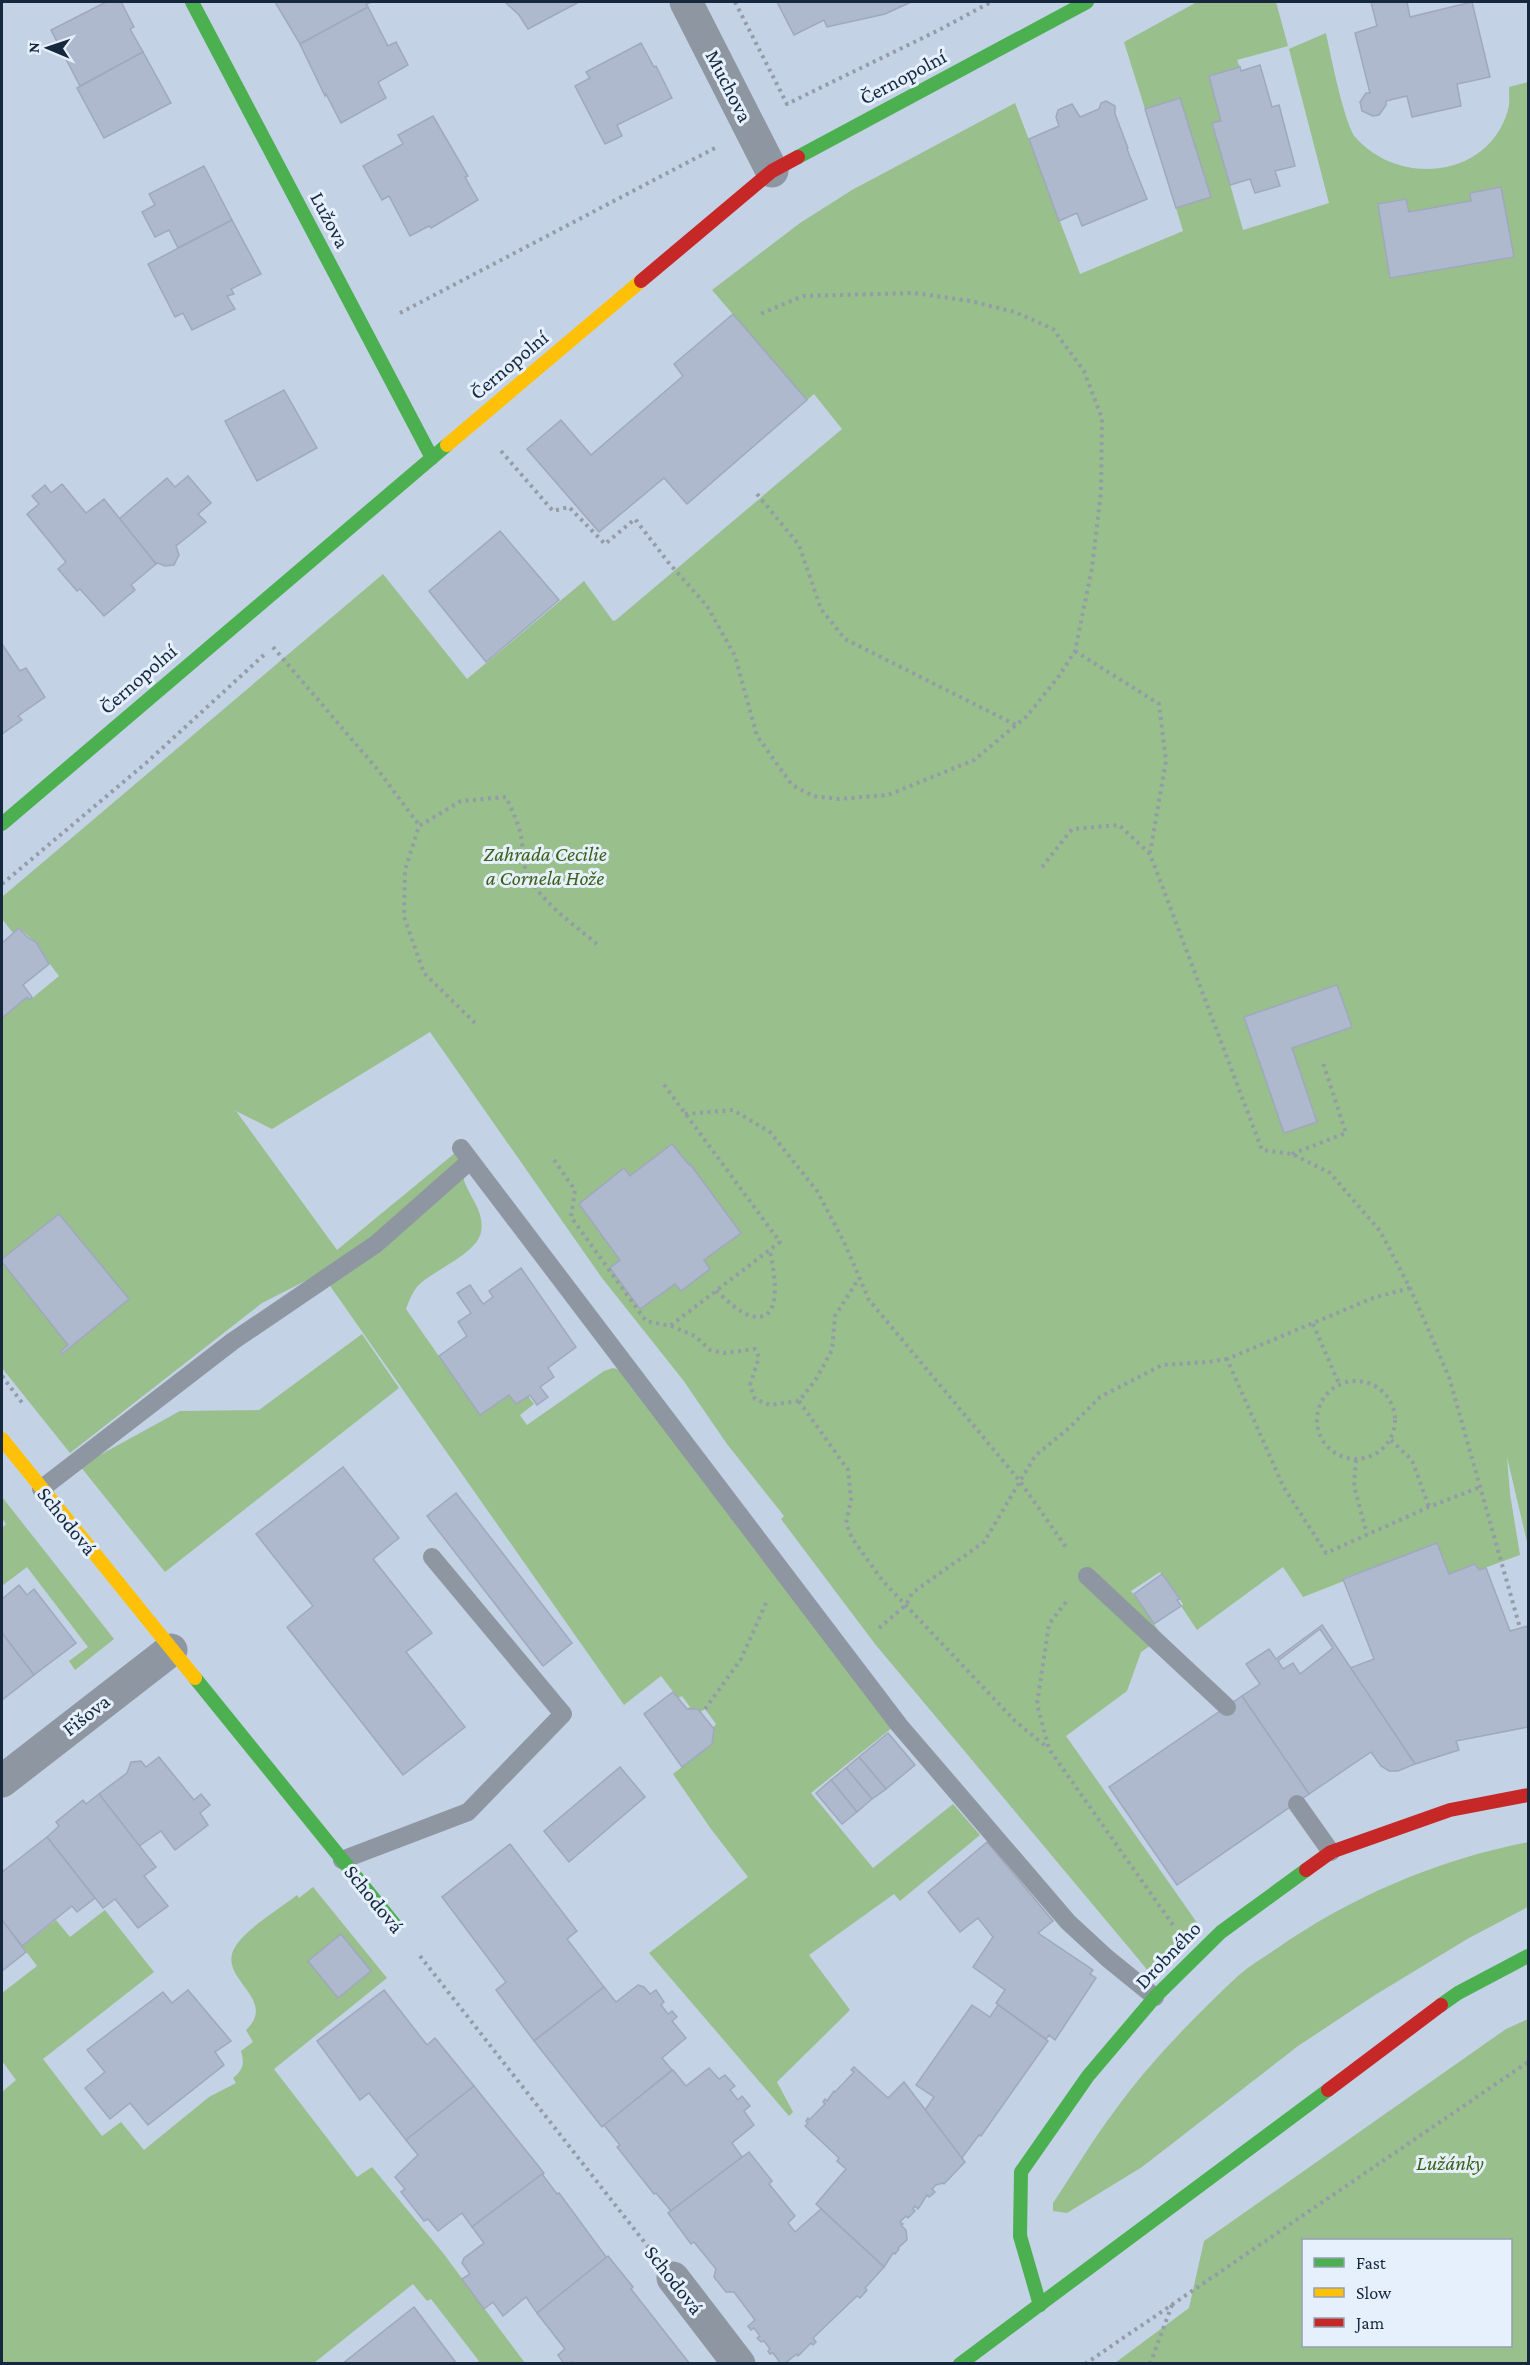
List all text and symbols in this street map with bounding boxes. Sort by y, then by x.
north arrow [18,18,78,78]
text: N [25,42,42,53]
street label: Černopolní [856,44,952,110]
street label: Muchova [701,46,758,126]
street label: Lužova [305,188,355,252]
street label: Černopolní [465,325,554,405]
street label: Černopolní [95,638,183,719]
park label: Zahrada Cecilie a Cornela Hože [483,842,607,890]
street label: Schodová [32,1482,102,1560]
street label: Fišova [57,1689,115,1741]
street label: Schodová [339,1860,409,1938]
street label: Drobného [1130,1916,1206,1994]
park label: Lužánky [1416,2151,1484,2175]
legend [1302,2239,1512,2347]
street label: Schodová [640,2241,709,2319]
text: Fast [1356,2253,1387,2273]
text: Slow [1356,2283,1392,2303]
text: Jam [1354,2313,1385,2333]

